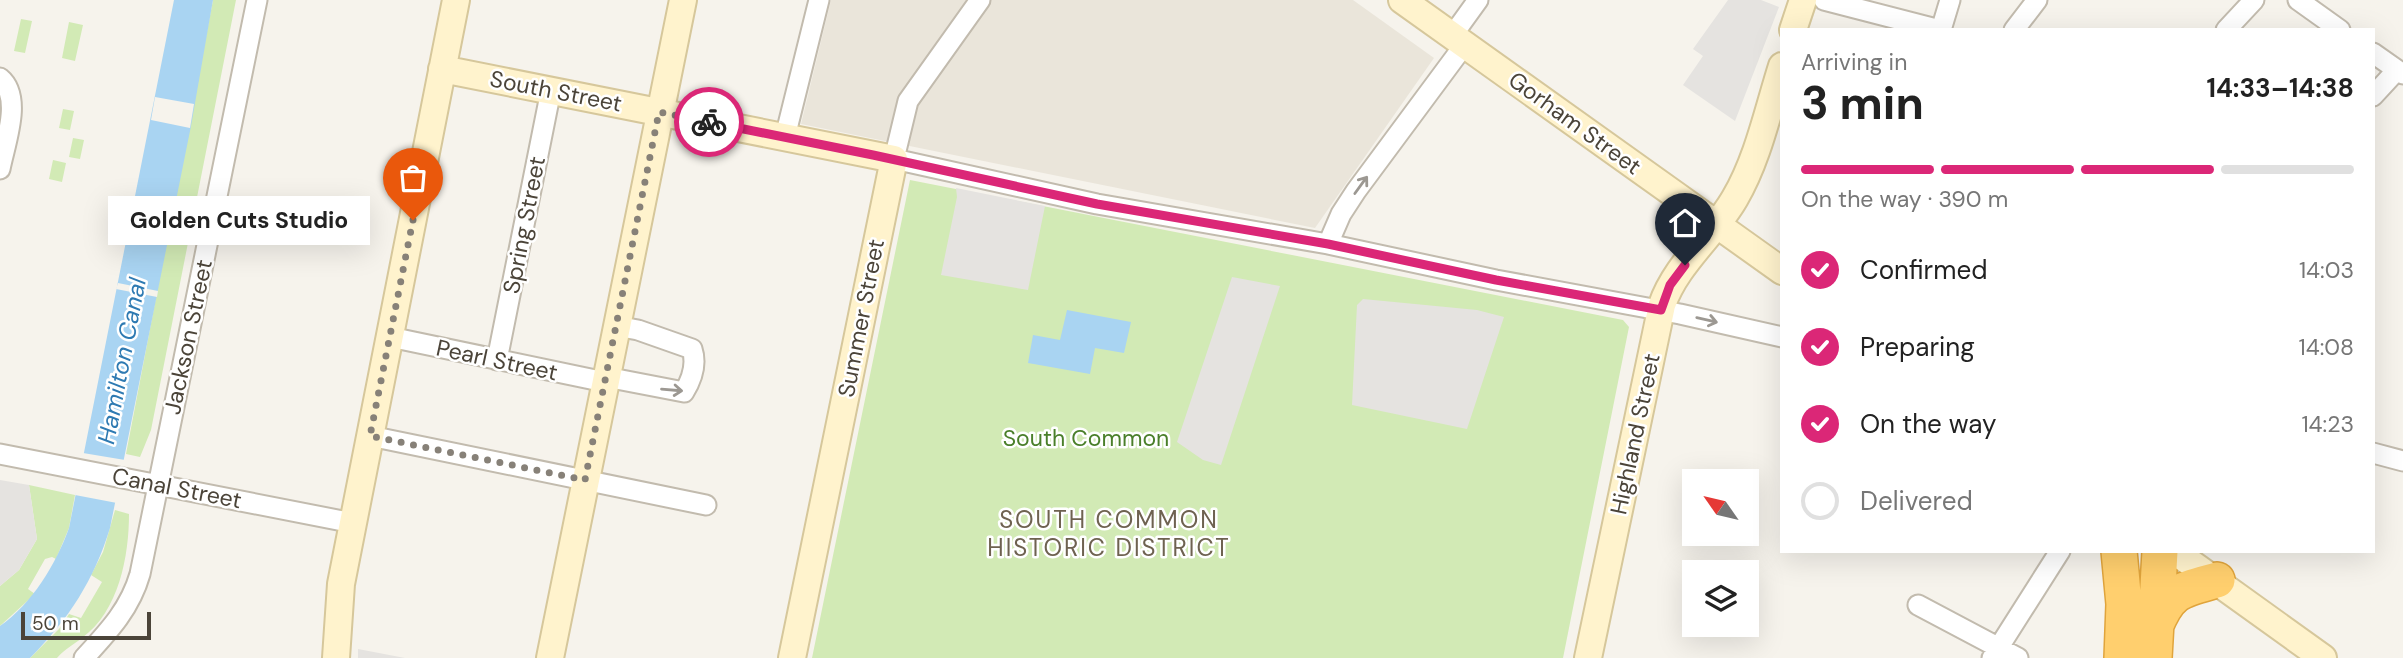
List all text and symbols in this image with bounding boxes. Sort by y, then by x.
text: Arriving in [1801,47,1907,77]
street label: South Street [488,64,624,118]
street label: Gorham Street [1503,65,1647,181]
text: 14:33–14:38 [2206,71,2354,105]
text: 3 min [1801,73,1924,133]
courier [674,87,744,157]
icon: bike [690,103,728,141]
pin [383,148,443,220]
street label: Spring Street [496,154,552,296]
icon: bag [394,159,432,197]
one-way arrow [1354,176,1368,195]
text: On the way · 390 m [1801,184,2008,214]
pin [1655,193,1715,265]
callout: Golden Cuts Studio [108,196,371,244]
icon: home [1666,204,1704,242]
text: Golden Cuts Studio [130,205,348,235]
street label: Summer Street [831,236,891,400]
icon: check [1801,251,1839,289]
text: Confirmed [1860,253,1987,287]
text: 14:03 [2299,255,2354,285]
street label: Jackson Street [157,257,219,417]
water label: Hamilton Canal [90,275,153,447]
one-way arrow [1695,314,1718,327]
icon: check [1801,328,1839,366]
text: Preparing [1860,330,1975,364]
text: 14:08 [2299,332,2354,362]
street label: Pearl Street [434,333,560,387]
street label: Highland Street [1603,351,1667,517]
one-way arrow [661,384,683,397]
icon: check [1801,405,1839,443]
text: On the way [1860,407,1996,441]
text: 14:23 [2301,409,2354,439]
park label: South Common [1003,423,1169,453]
street label: Canal Street [110,461,244,515]
north arrow [1682,469,1759,546]
map controls [1682,469,1759,637]
text: Delivered [1860,484,1973,518]
district label: SOUTH COMMON HISTORIC DISTRICT [987,504,1231,563]
button: layers [1682,560,1759,637]
scale bar [21,609,150,641]
text: 50 m [32,611,79,636]

